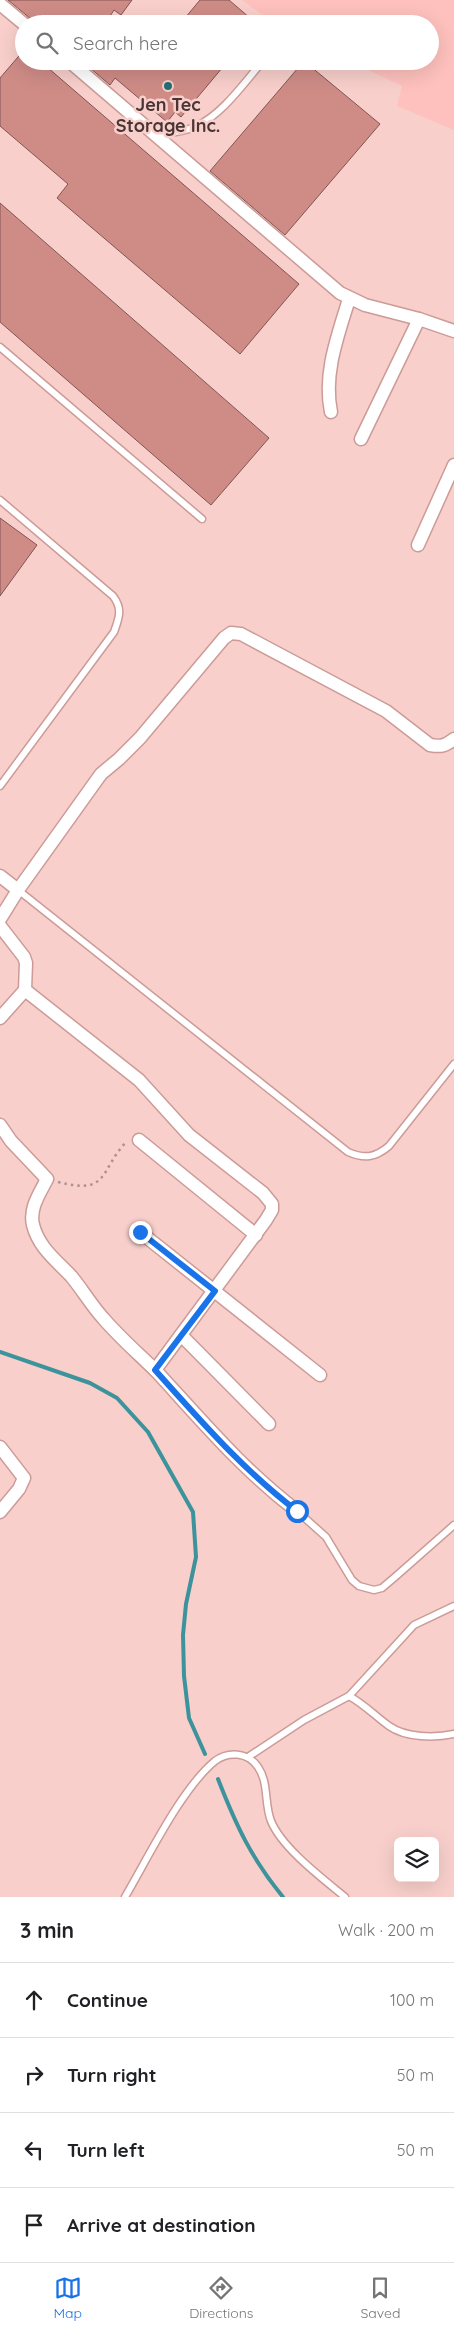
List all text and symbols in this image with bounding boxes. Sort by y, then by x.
search box [15,15,439,70]
icon: search [33,29,61,57]
text: Search here [73,31,178,55]
marker: Jen Tec Storage Inc. [162,80,174,92]
place label: Jen Tec Storage Inc. [116,93,220,137]
route end [129,1221,152,1244]
route start [286,1500,309,1523]
map controls [394,1837,439,1882]
button: layers [394,1837,439,1882]
text: 3 min [20,1917,74,1943]
text: Walk · 200 m [338,1920,434,1940]
icon: ahead [20,1986,48,2014]
text: Continue [67,1988,148,2012]
text: 100 m [390,1990,434,2010]
icon: right [20,2061,48,2089]
text: Turn right [67,2063,156,2087]
text: 50 m [397,2065,434,2085]
icon: left [20,2136,48,2164]
text: Turn left [67,2138,145,2162]
text: 50 m [397,2140,434,2160]
icon: arrive [20,2211,48,2239]
text: Arrive at destination [67,2213,256,2237]
tab: Map [54,2274,82,2322]
tab: Directions [189,2274,253,2322]
tab: Saved [360,2274,400,2322]

